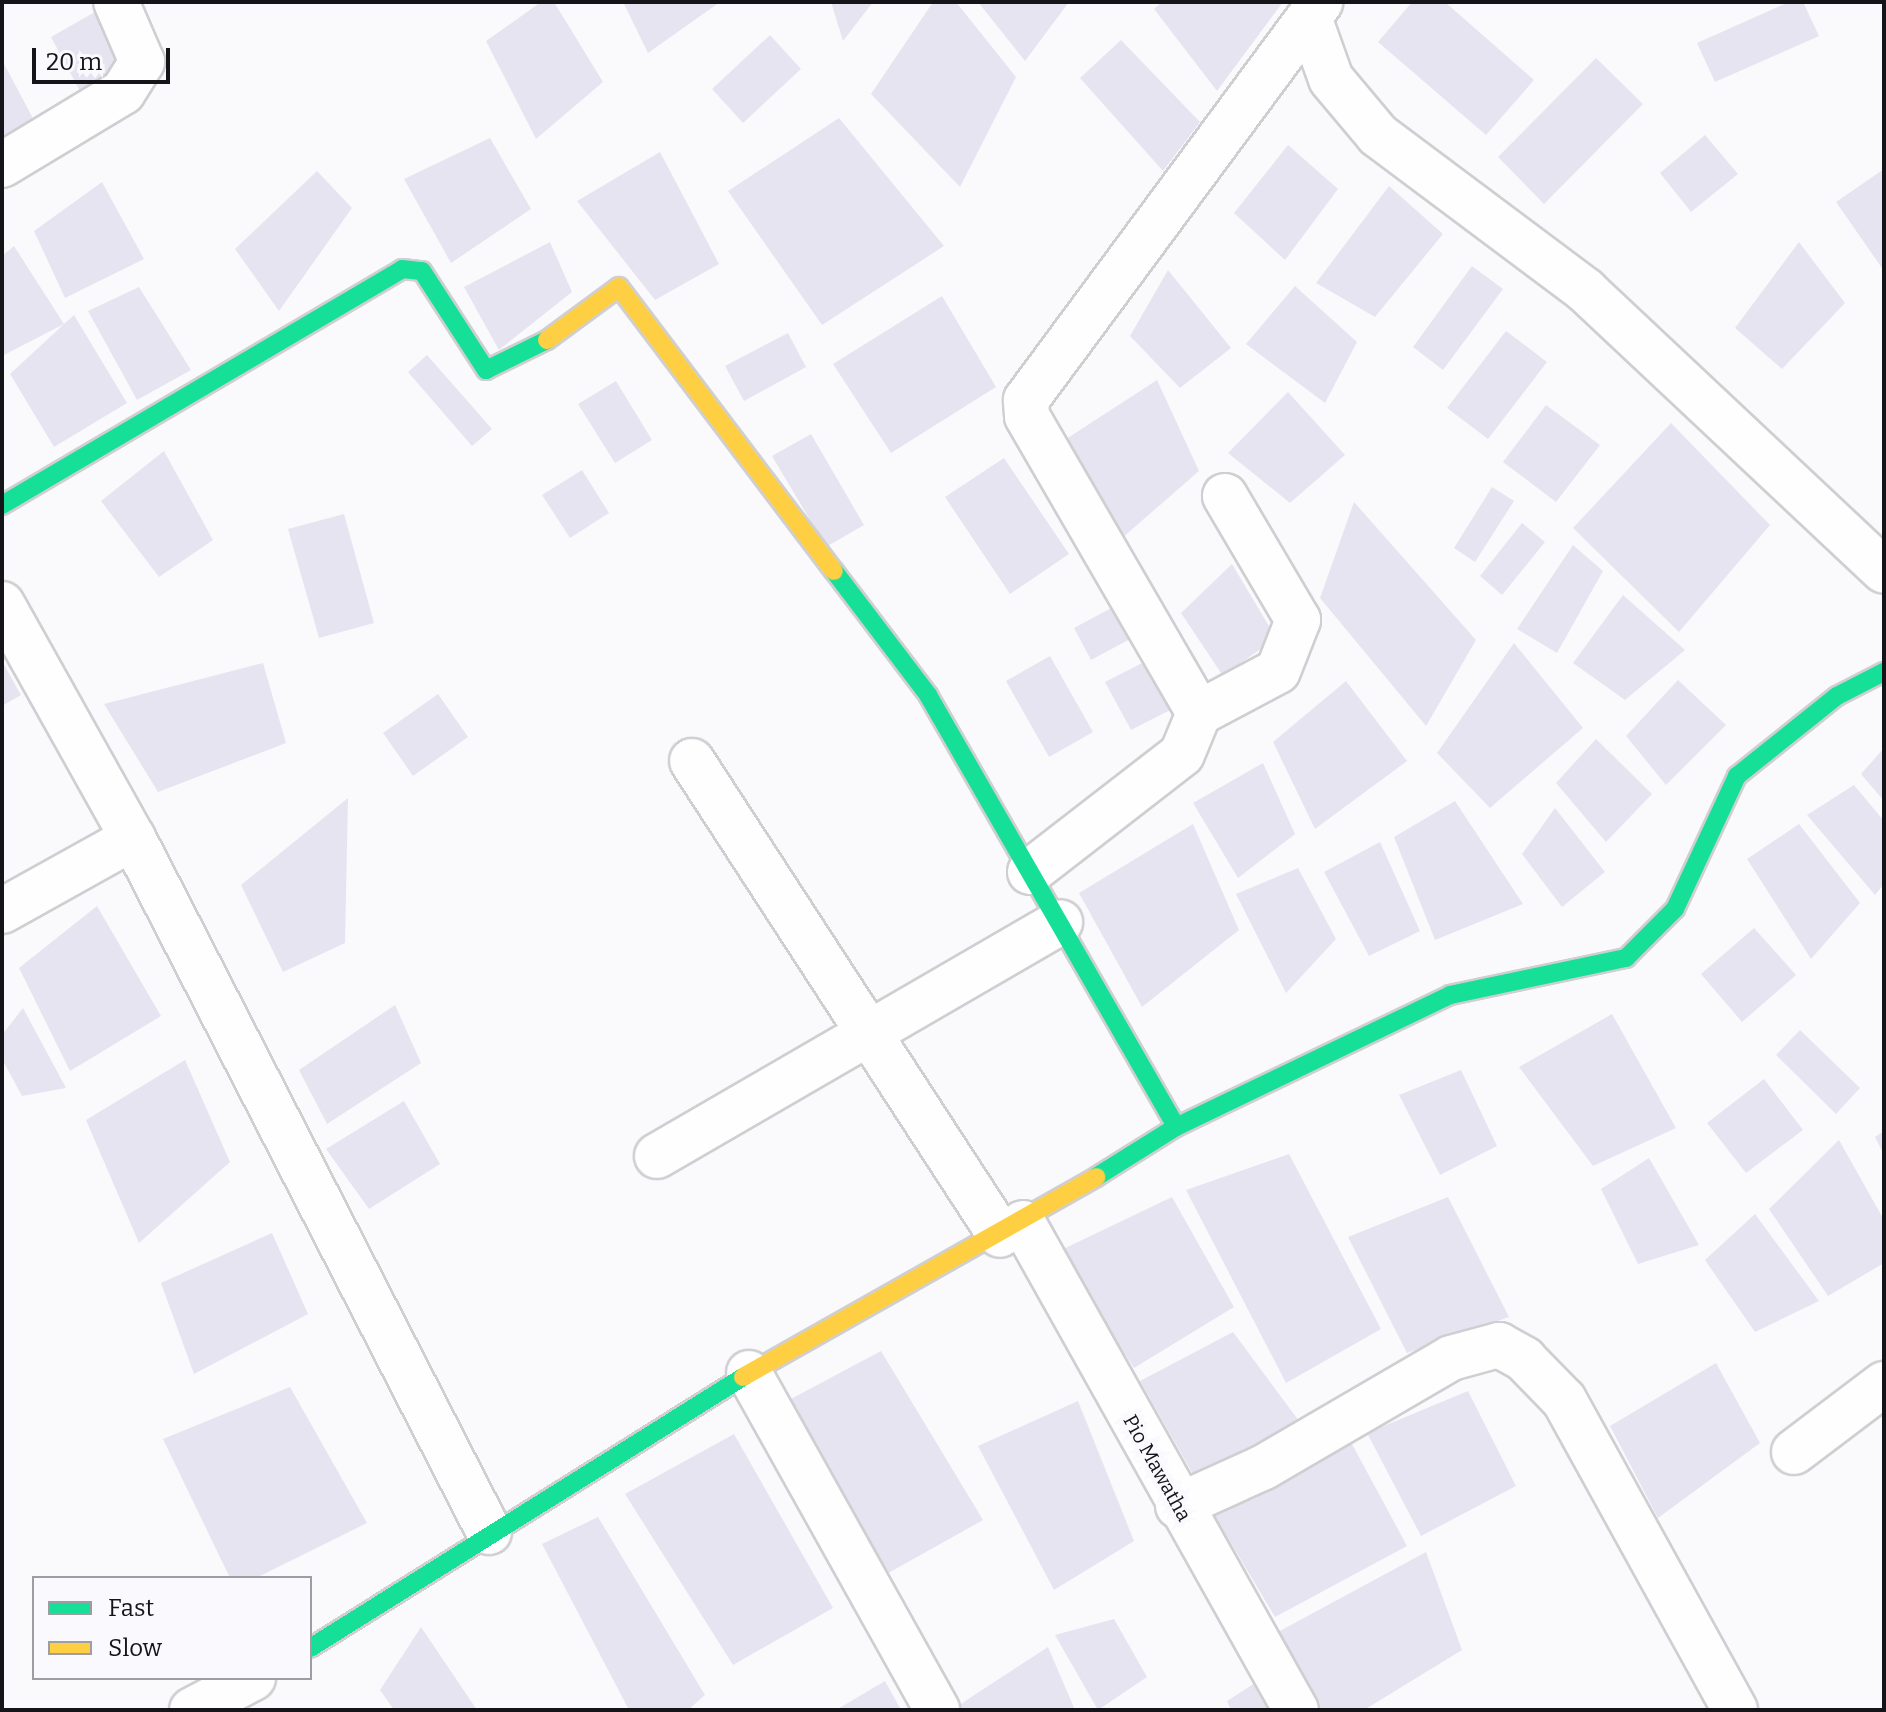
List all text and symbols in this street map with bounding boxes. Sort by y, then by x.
scale bar [36,32,174,82]
text: 20 m [46,48,102,76]
street label: Pio Mawatha [1118,1411,1196,1525]
legend [32,1576,312,1680]
text: Fast [108,1594,154,1622]
text: Slow [108,1634,162,1662]

